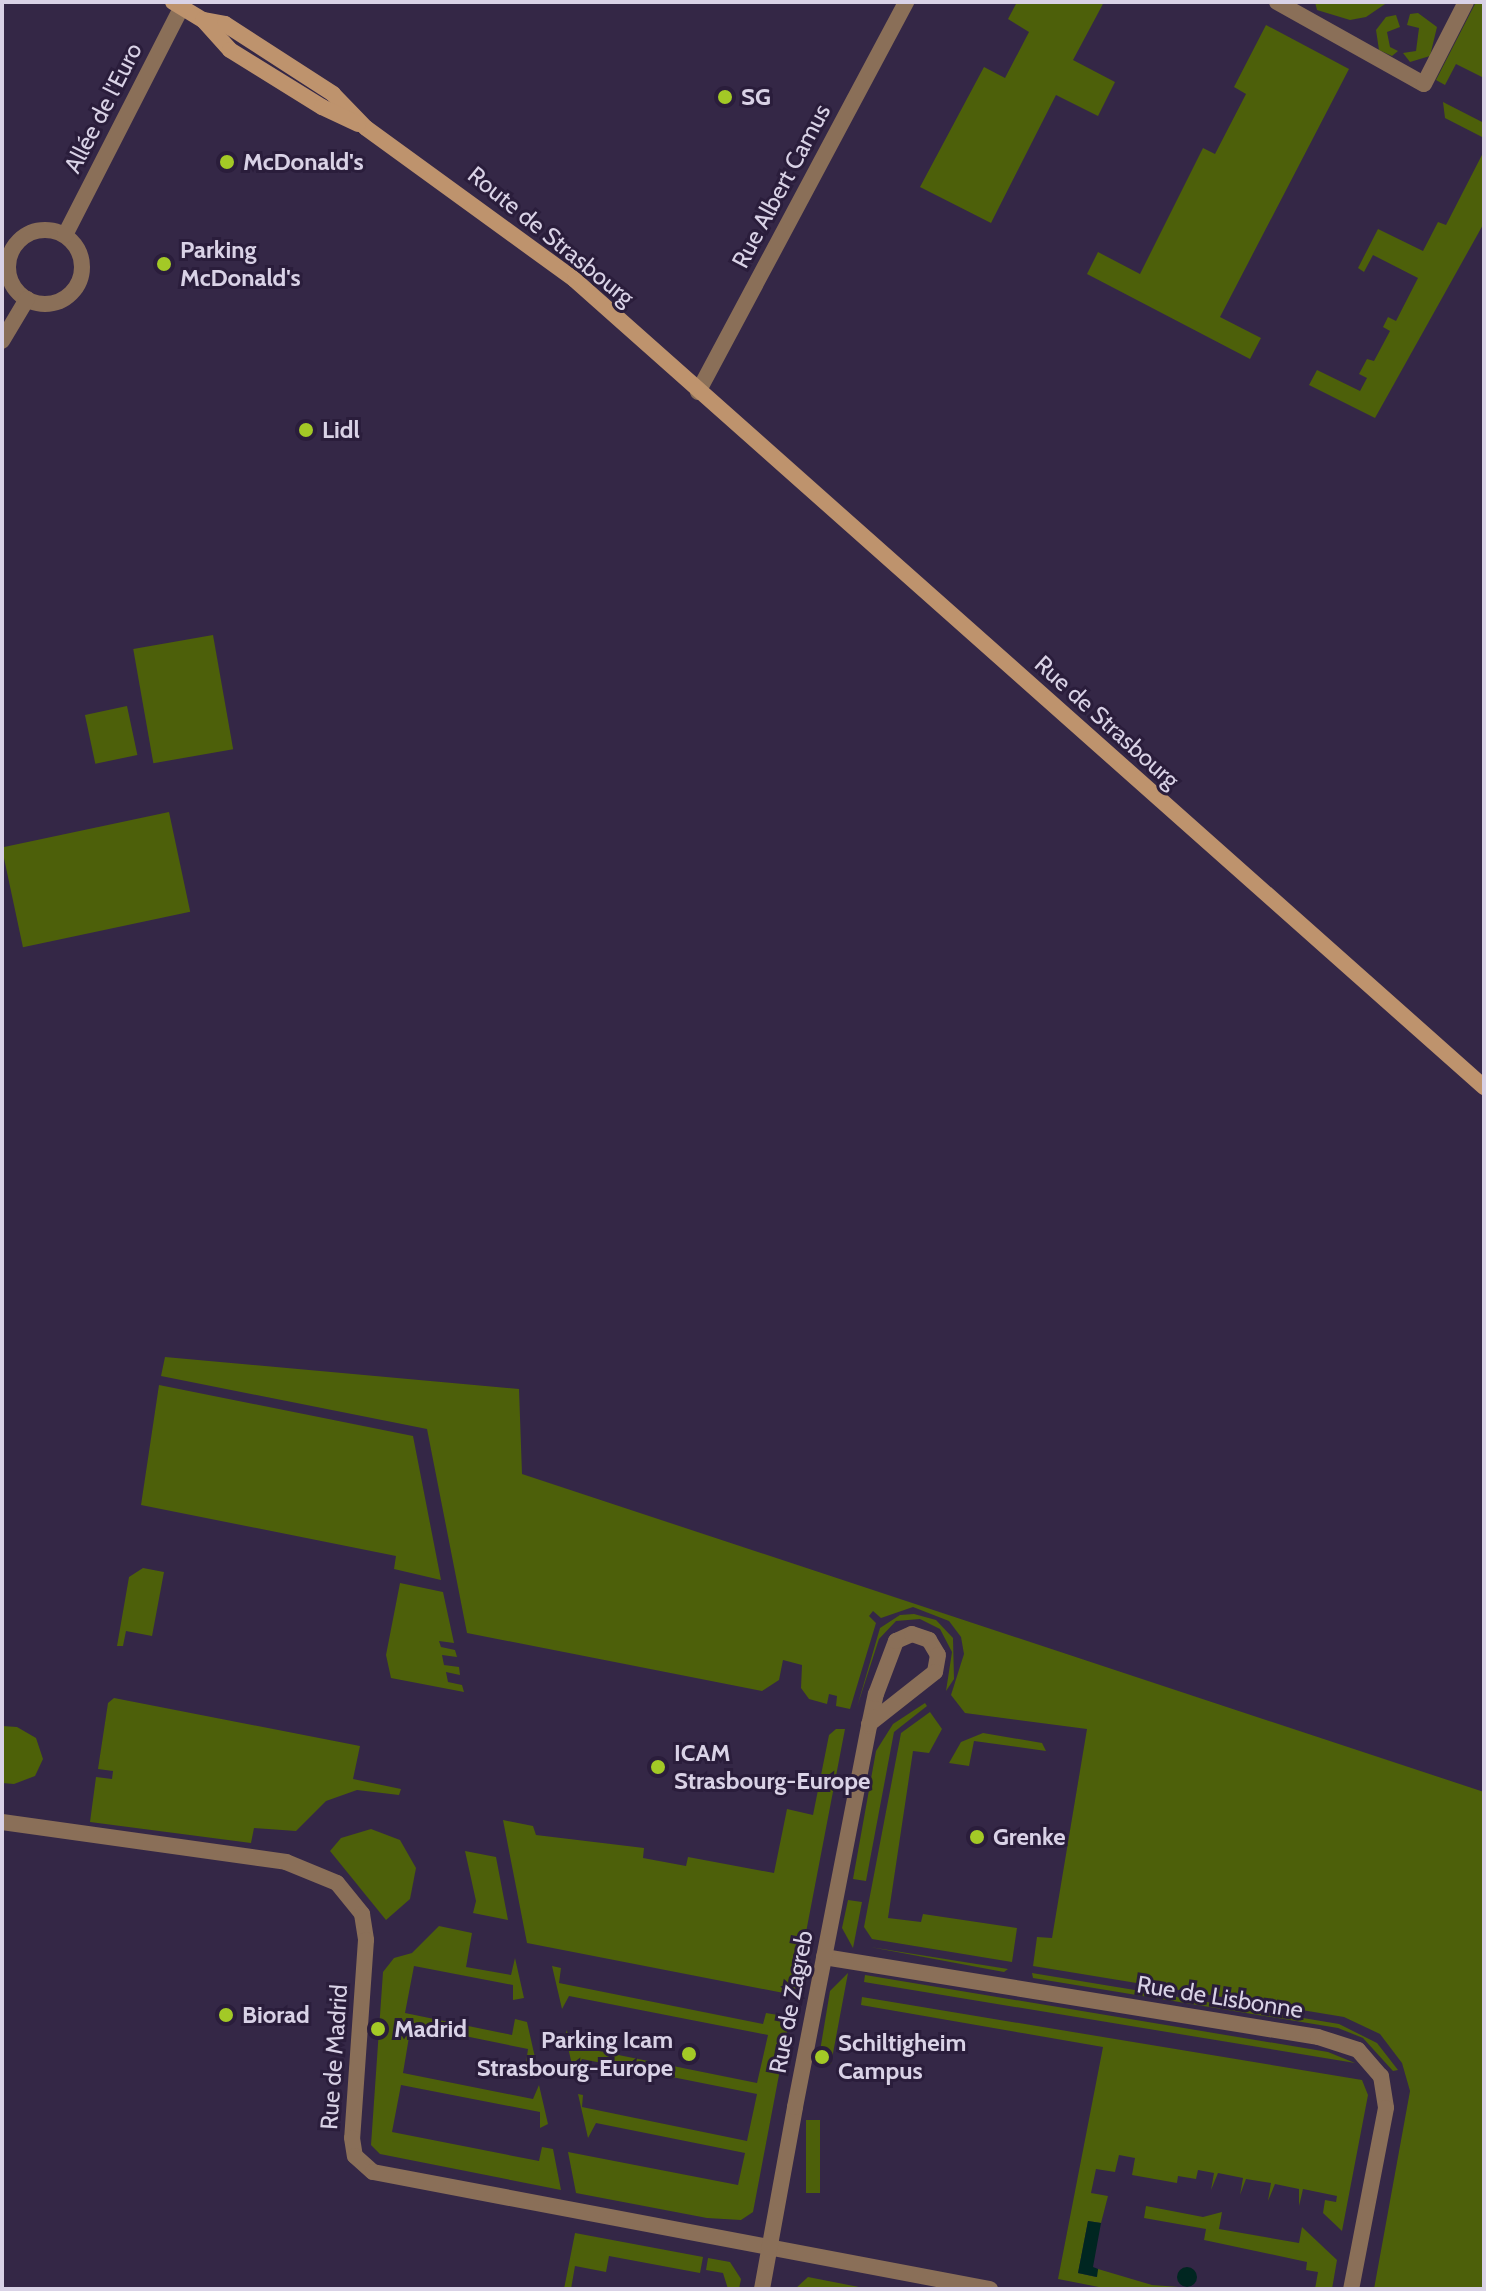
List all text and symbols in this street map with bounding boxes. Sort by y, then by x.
street label: Allée de l'Euro [58,38,148,178]
place label: SG [741,83,771,111]
marker: SG [716,88,734,106]
street label: Rue Albert Camus [726,99,836,273]
place label: McDonald's [243,148,364,176]
marker: McDonald's [218,153,236,171]
street label: Route de Strasbourg [462,160,640,312]
place label: Parking McDonald's [180,236,301,292]
marker: Parking McDonald's [155,255,173,273]
place label: Lidl [322,416,360,444]
marker: Lidl [297,421,315,439]
street label: Rue de Strasbourg [1029,650,1185,794]
place label: ICAM Strasbourg-Europe [674,1739,870,1795]
marker: ICAM Strasbourg-Europe [649,1758,667,1776]
place label: Grenke [993,1823,1066,1851]
marker: Grenke [968,1828,986,1846]
street label: Rue de Zagreb [763,1928,819,2076]
street label: Rue de Lisbonne [1135,1970,1305,2024]
street label: Rue de Madrid [315,1983,353,2131]
place label: Biorad [242,2001,310,2029]
marker: Biorad [217,2006,235,2024]
place label: Madrid [394,2015,467,2043]
marker: Madrid [369,2020,387,2038]
place label: Parking Icam Strasbourg-Europe [477,2026,673,2082]
place label: Schiltigheim Campus [838,2029,966,2085]
marker: Parking Icam Strasbourg-Europe [680,2045,698,2063]
marker: Schiltigheim Campus [813,2048,831,2066]

